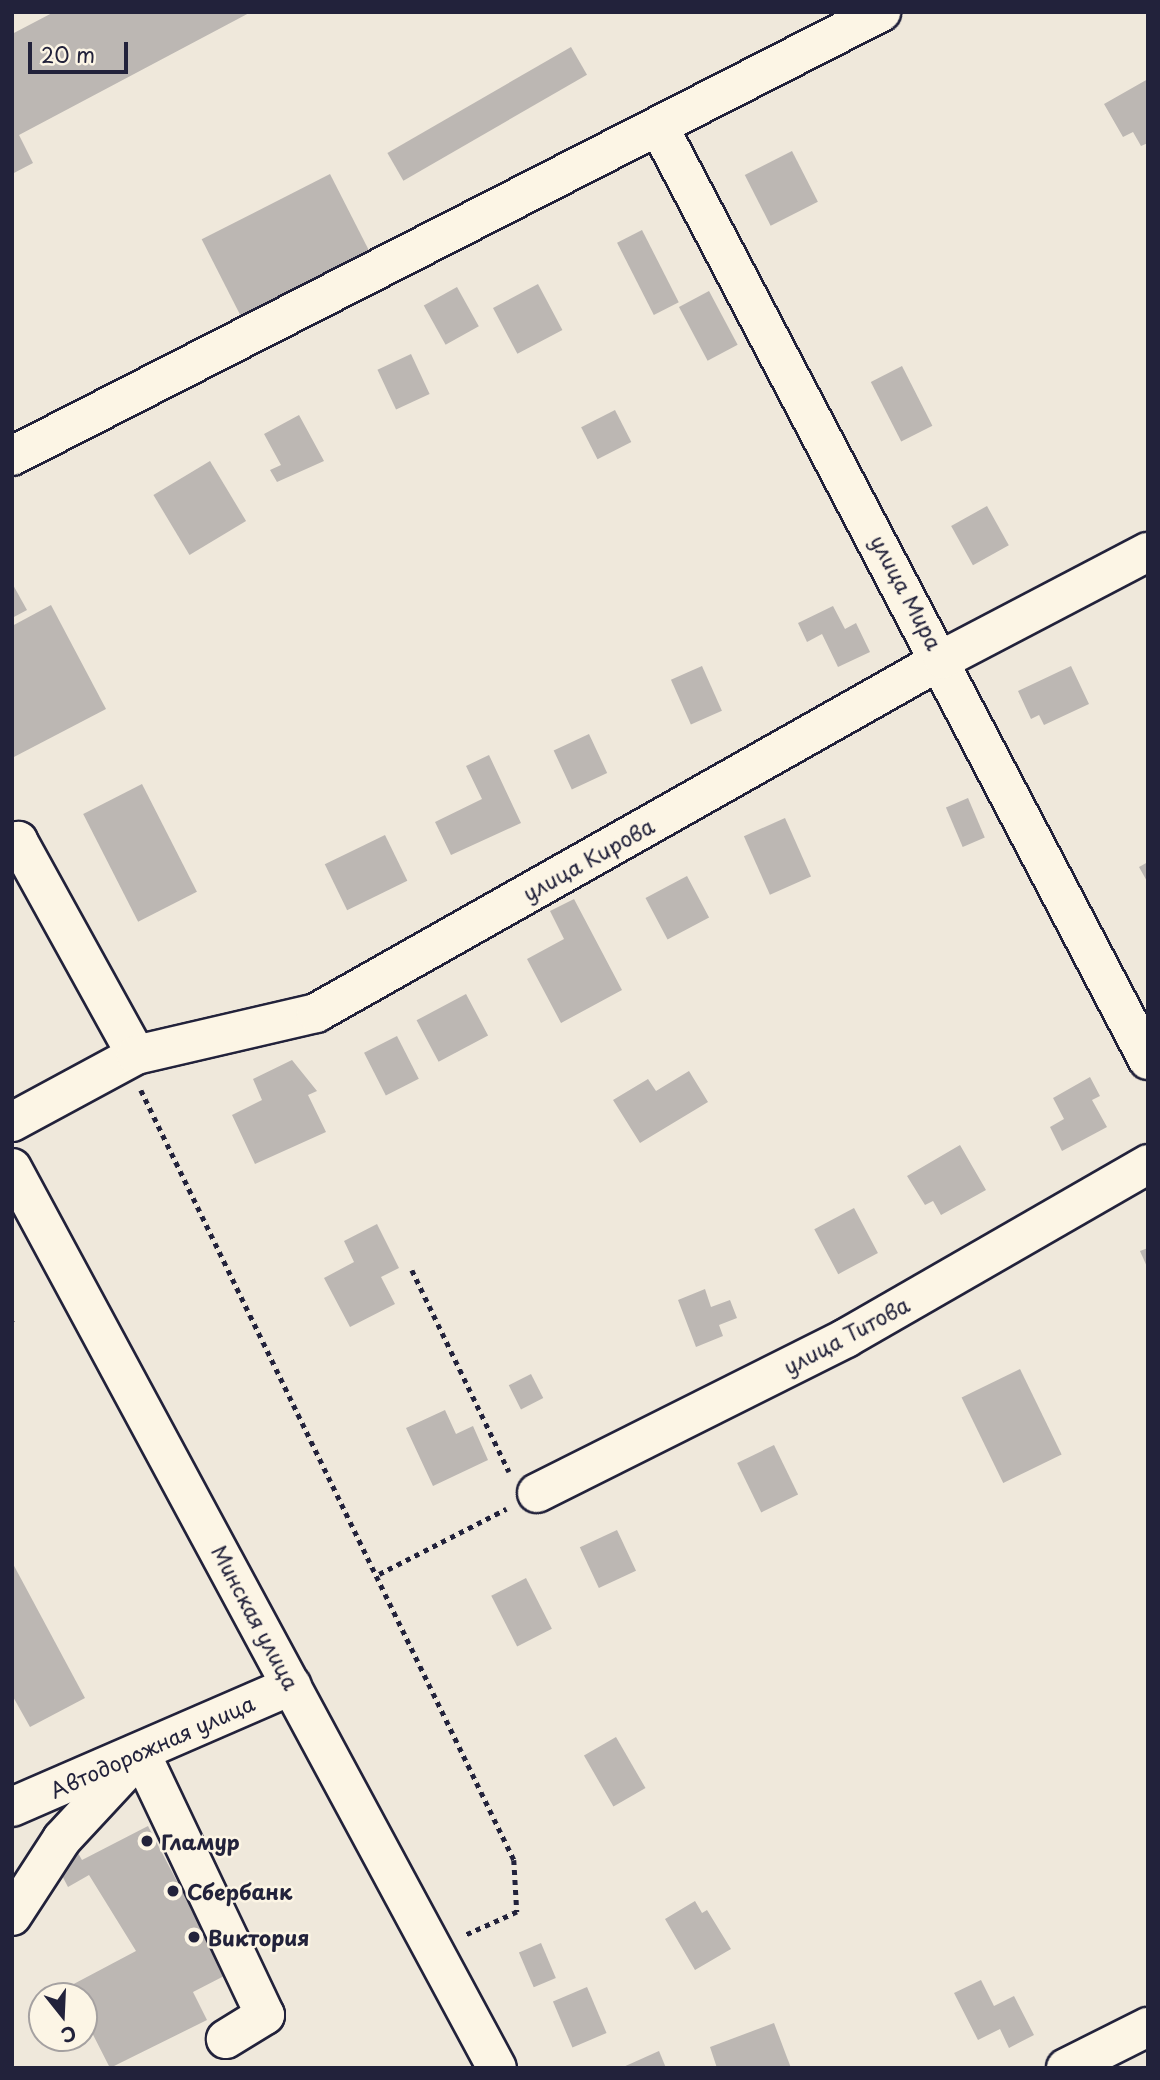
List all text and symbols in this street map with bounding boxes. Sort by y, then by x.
scale bar [32,28,131,72]
text: 20 m [41,38,95,70]
street label: улица Мира [866,530,948,654]
street label: улица Кирова [518,812,658,906]
street label: улица Титова [778,1291,914,1379]
street label: Минская улица [207,1540,305,1694]
street label: Автодорожная улица [45,1689,259,1803]
place label: Гламур [161,1828,240,1854]
marker: Гламур [139,1833,155,1849]
place label: Сбербанк [187,1878,292,1904]
marker: Сбербанк [165,1883,181,1899]
place label: Виктория [208,1924,309,1950]
marker: Виктория [186,1929,202,1945]
north arrow [28,1982,98,2052]
text: С [58,2020,80,2051]

